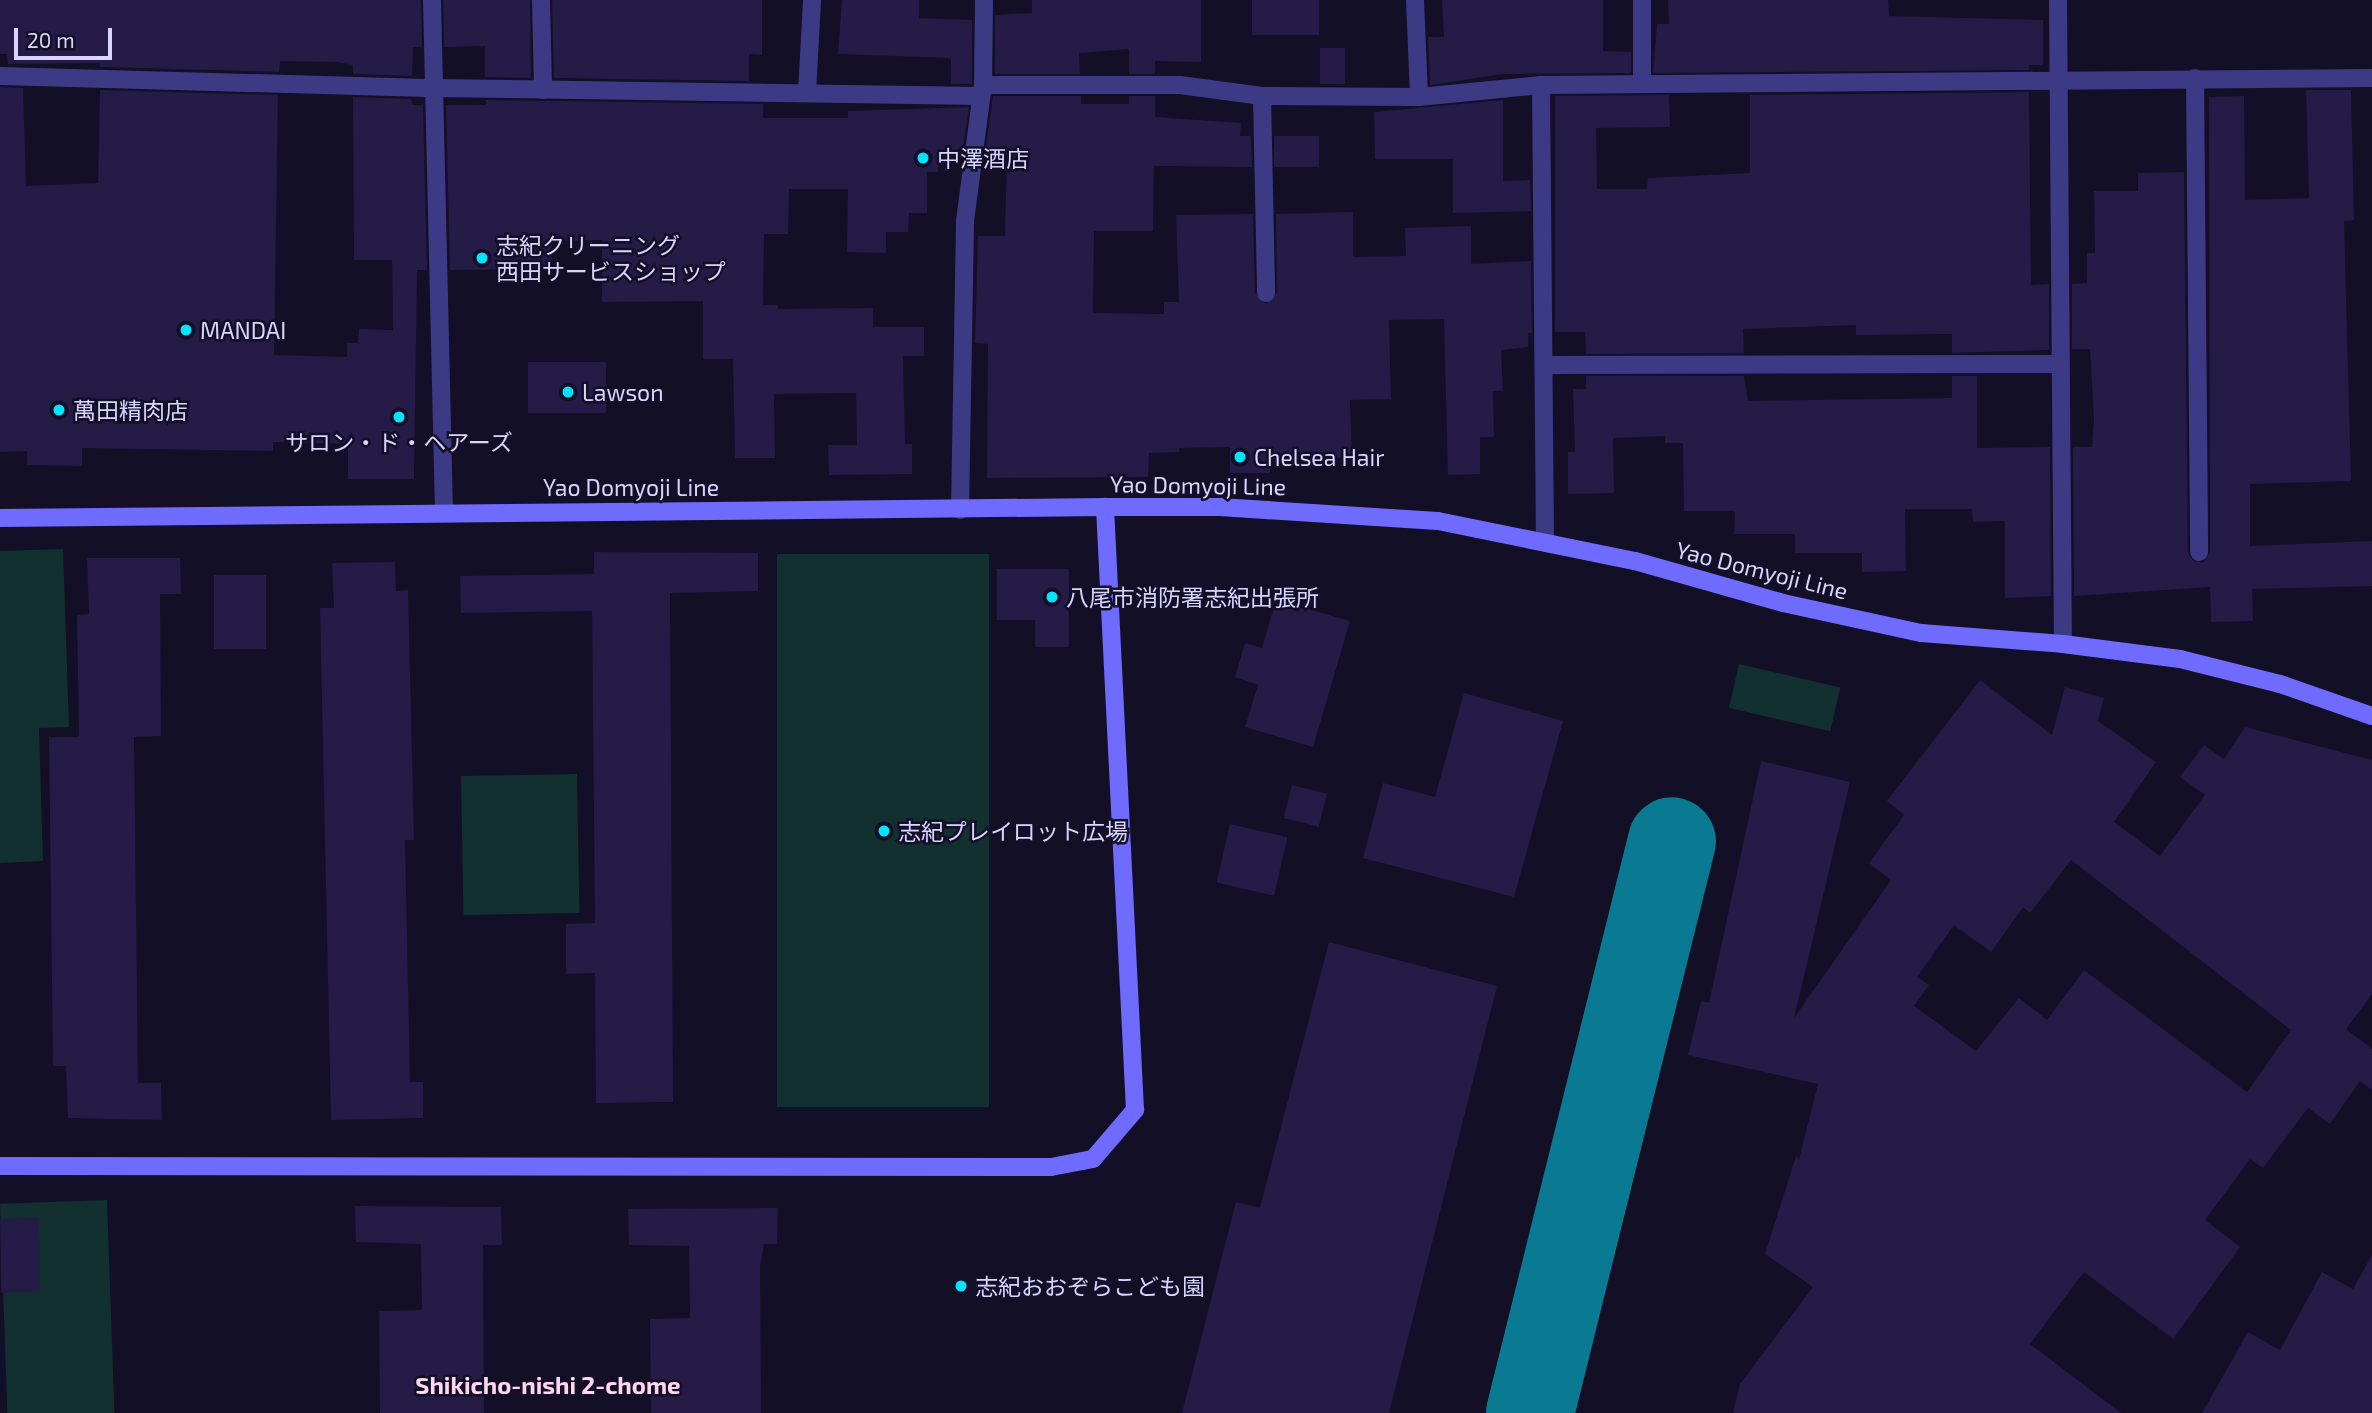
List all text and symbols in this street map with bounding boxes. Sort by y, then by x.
scale bar [18,14,116,58]
text: 20 m [27,27,75,52]
place label: 中澤酒店 [937,144,1029,172]
marker: 中澤酒店 [915,150,931,166]
place label: 志紀クリーニング 西田サービスショップ [496,231,726,285]
marker: 志紀クリーニング 西田サービスショップ [474,250,490,266]
place label: MANDAI [200,316,286,344]
marker: MANDAI [178,322,194,338]
place label: Lawson [582,378,664,406]
marker: Lawson [560,384,576,400]
place label: 萬田精肉店 [73,396,188,424]
marker: 萬田精肉店 [51,402,67,418]
marker: サロン・ド・ヘアーズ [391,409,407,425]
place label: サロン・ド・ヘアーズ [285,428,513,456]
place label: Chelsea Hair [1254,443,1384,471]
marker: Chelsea Hair [1232,449,1248,465]
street label: Yao Domyoji Line [1110,470,1286,500]
street label: Yao Domyoji Line [543,473,719,501]
street label: Yao Domyoji Line [1673,535,1851,605]
place label: 八尾市消防署志紀出張所 [1066,583,1319,611]
marker: 八尾市消防署志紀出張所 [1044,589,1060,605]
place label: 志紀プレイロット広場 [898,817,1128,845]
marker: 志紀プレイロット広場 [876,823,892,839]
place label: 志紀おおぞらこども園 [975,1272,1205,1300]
marker: 志紀おおぞらこども園 [953,1278,969,1294]
district label: Shikicho-nishi 2-chome [415,1371,681,1399]

